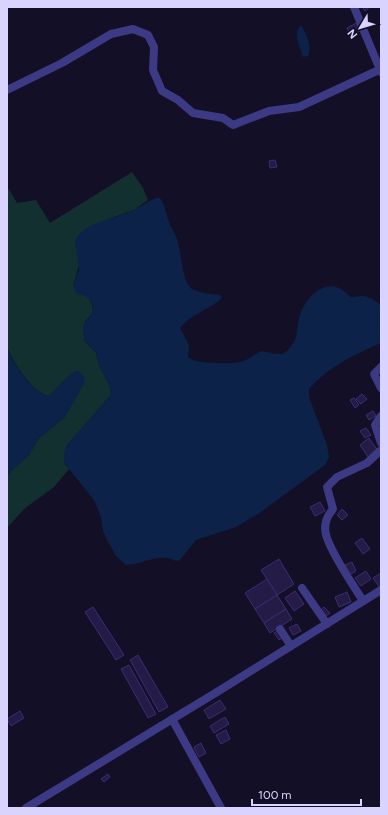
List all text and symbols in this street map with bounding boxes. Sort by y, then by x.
north arrow [340,8,380,48]
text: N [345,26,360,41]
scale bar [252,781,361,807]
text: 100 m [258,788,292,802]

